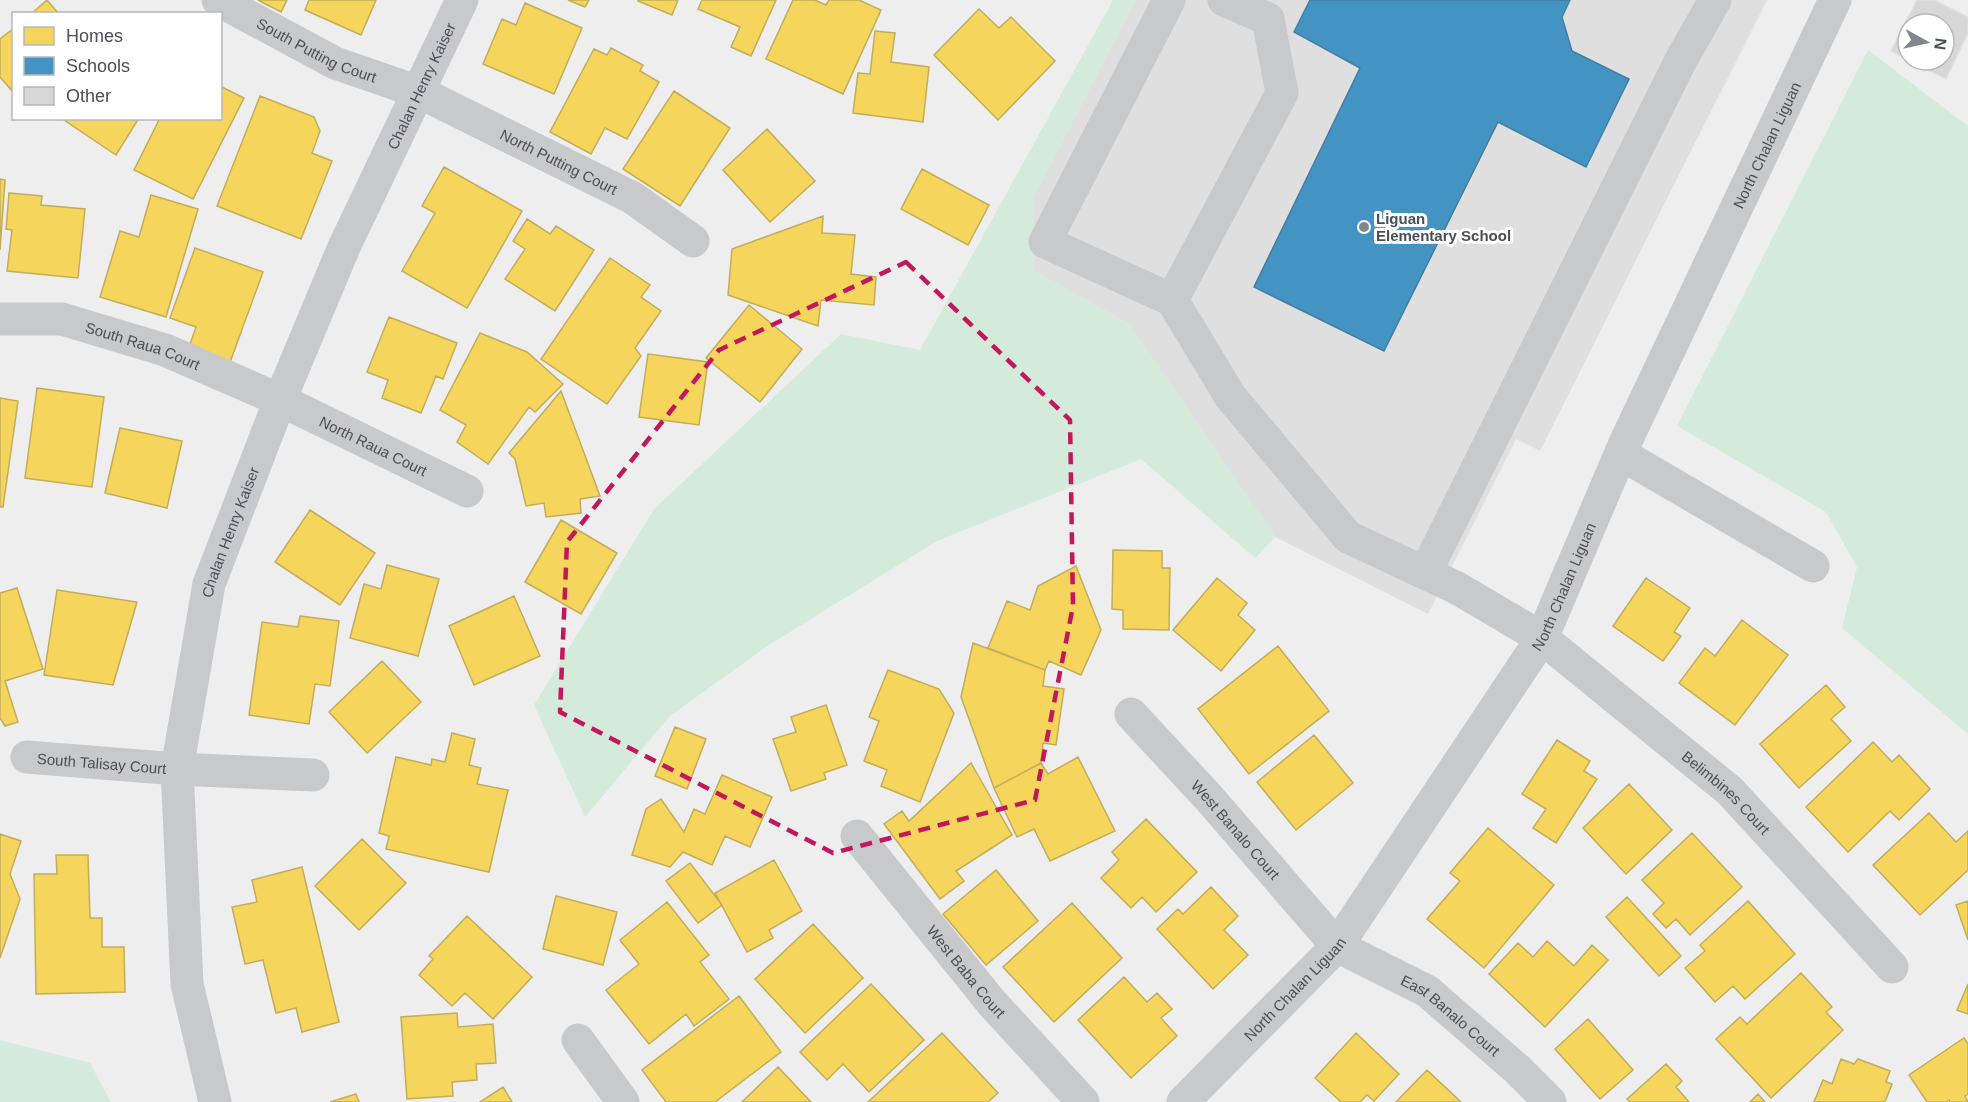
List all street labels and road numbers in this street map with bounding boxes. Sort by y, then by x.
street label: South Putting Court [254,14,380,86]
street label: Chalan Henry Kaiser [384,20,459,152]
street label: North Chalan Liguan [1729,79,1803,211]
street label: North Putting Court [498,125,621,198]
street label: South Raua Court [83,318,204,373]
street label: North Raua Court [317,412,431,479]
street label: Chalan Henry Kaiser [198,464,262,599]
street label: North Chalan Liguan [1528,520,1599,654]
street label: Belimbines Court [1679,747,1774,838]
street label: South Talisay Court [36,749,168,777]
street label: West Banalo Court [1188,776,1284,883]
street label: West Baba Court [924,922,1010,1021]
street label: North Chalan Liguan [1240,934,1349,1044]
street label: East Banalo Court [1398,971,1504,1060]

